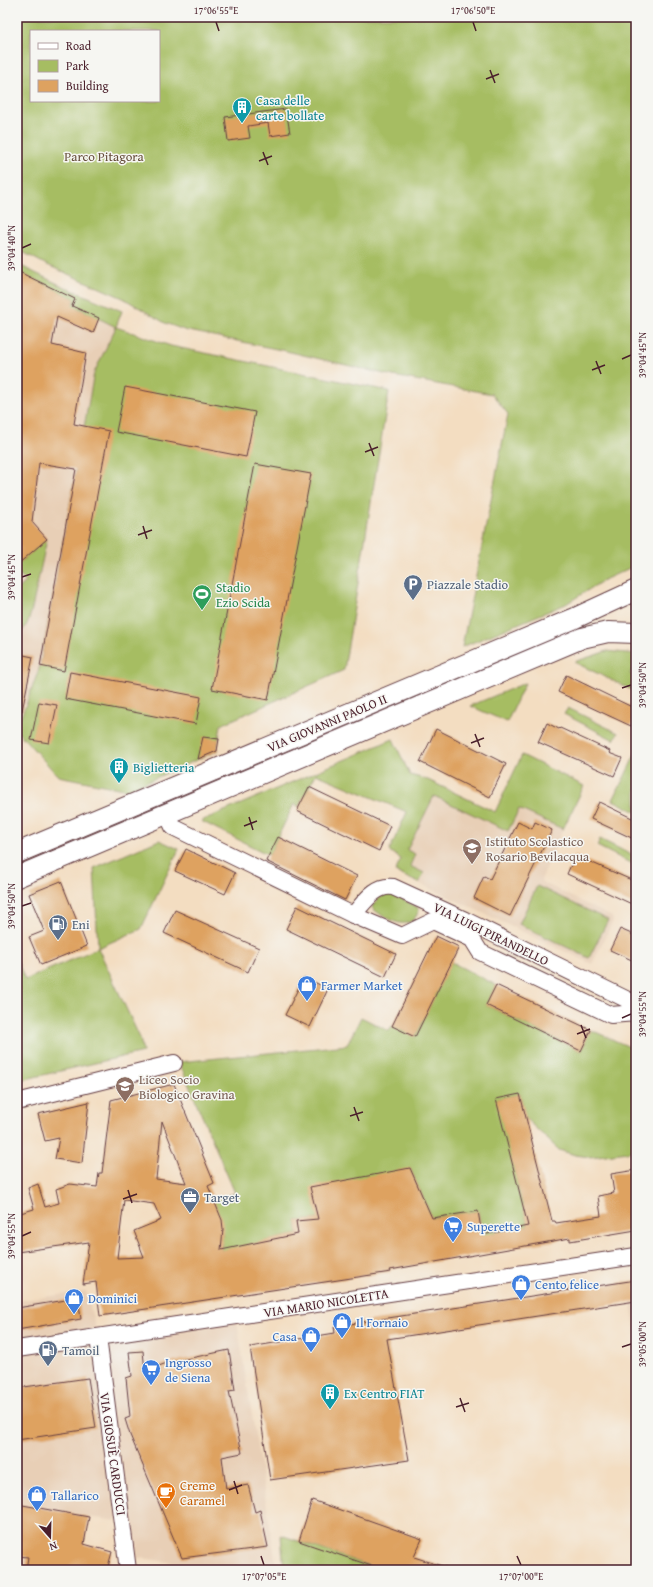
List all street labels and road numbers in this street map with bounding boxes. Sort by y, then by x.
street label: VIA GIOVANNI PAOLO II [264,689,390,757]
street label: VIA LUIGI PIRANDELLO [430,898,552,970]
street label: VIA MARIO NICOLETTA [262,1284,390,1322]
street label: VIA GIOSUÈ CARDUCCI [95,1391,131,1517]

